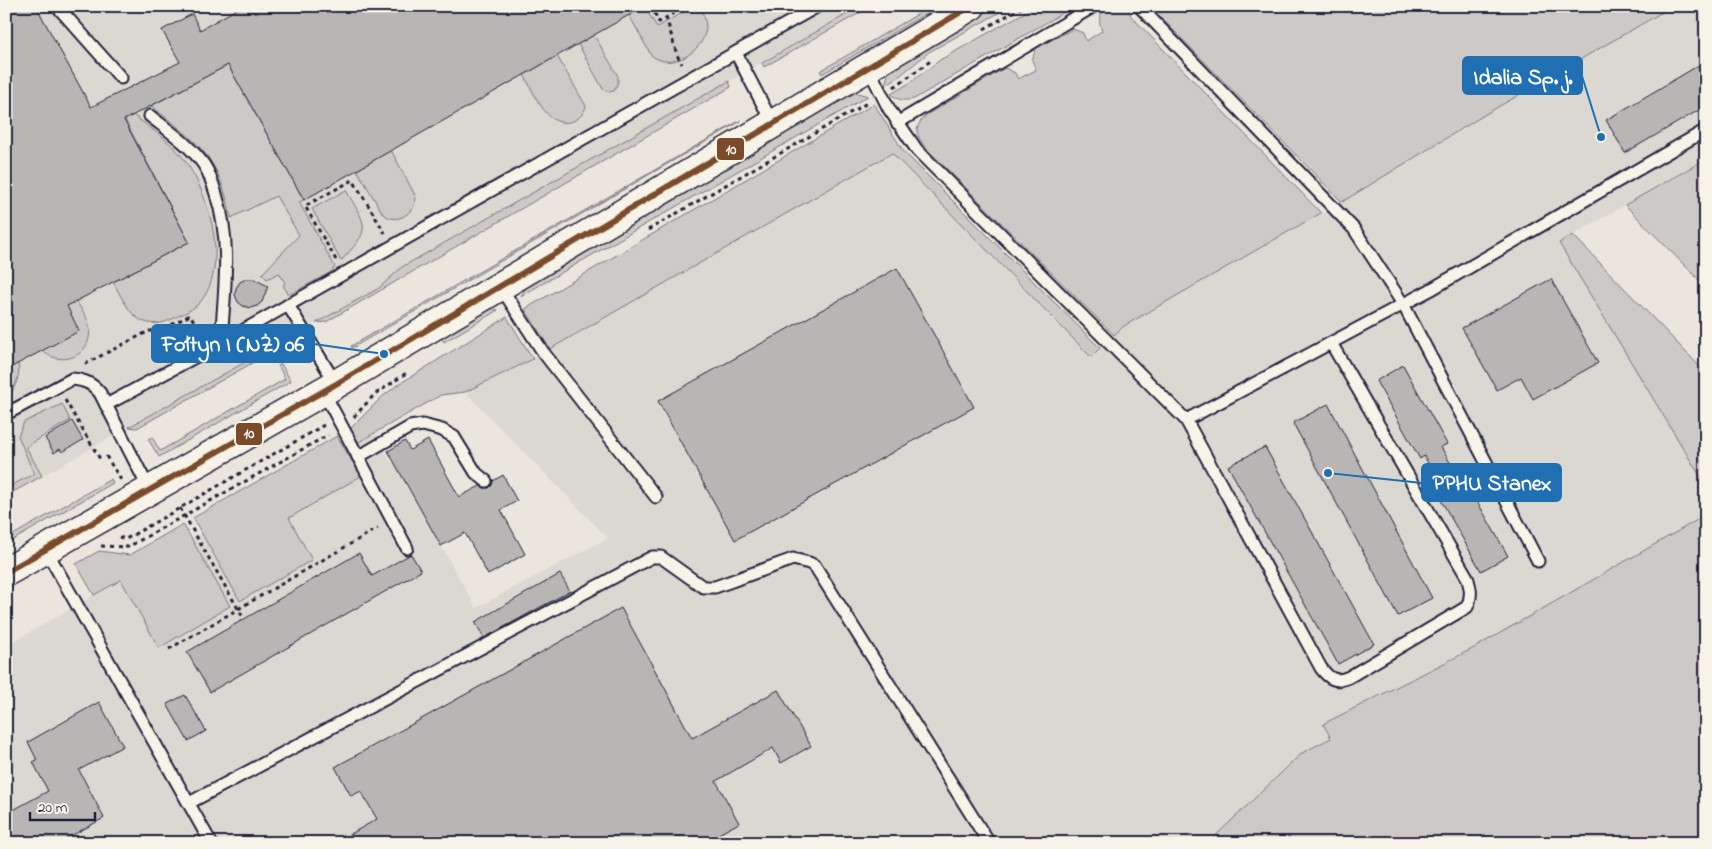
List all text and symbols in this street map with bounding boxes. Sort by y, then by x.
callout: Idalia Sp. j. [1463,57,1582,94]
text: Idalia Sp. j. [1473,63,1573,95]
line badge: 10 [716,137,745,161]
text: 10 [726,140,736,161]
callout: Fołtyn I (NŻ) 06 [152,325,314,362]
text: Fołtyn I (NŻ) 06 [161,330,305,363]
line badge: 10 [235,422,263,446]
text: 10 [244,424,254,445]
callout: PPHU Stanex [1422,464,1561,501]
text: PPHU Stanex [1433,469,1552,501]
scale bar [30,789,95,821]
text: 20 m [38,797,68,819]

